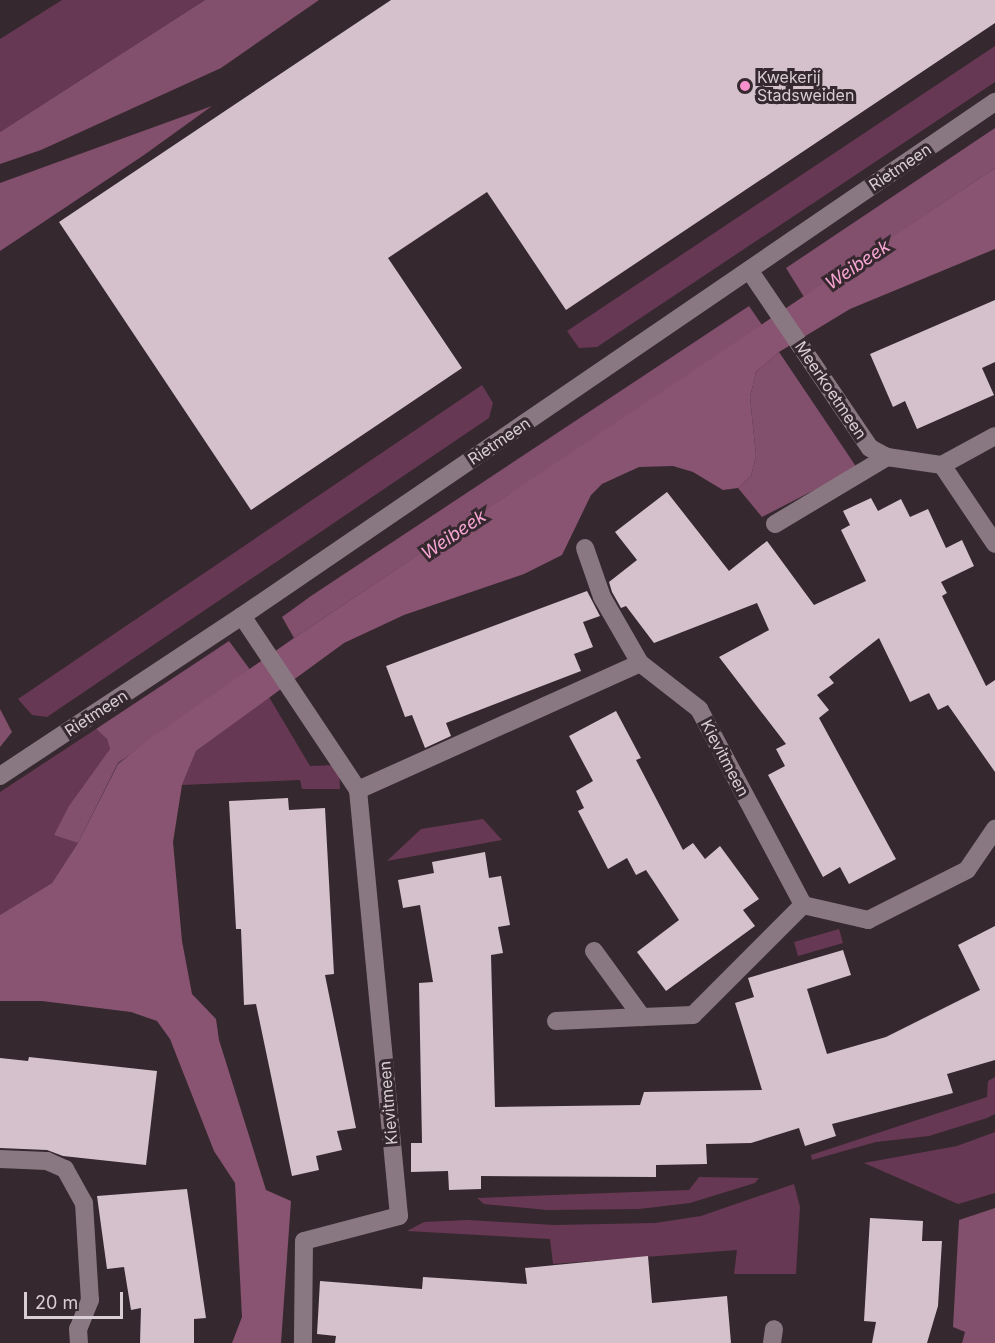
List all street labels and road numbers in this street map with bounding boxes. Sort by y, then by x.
street label: Rietmeen [865,139,935,195]
street label: Meerkoetmeen [791,337,871,443]
street label: Rietmeen [464,413,534,469]
street label: Rietmeen [61,686,131,740]
street label: Kievitmeen [697,716,753,800]
street label: Kievitmeen [375,1060,401,1146]

